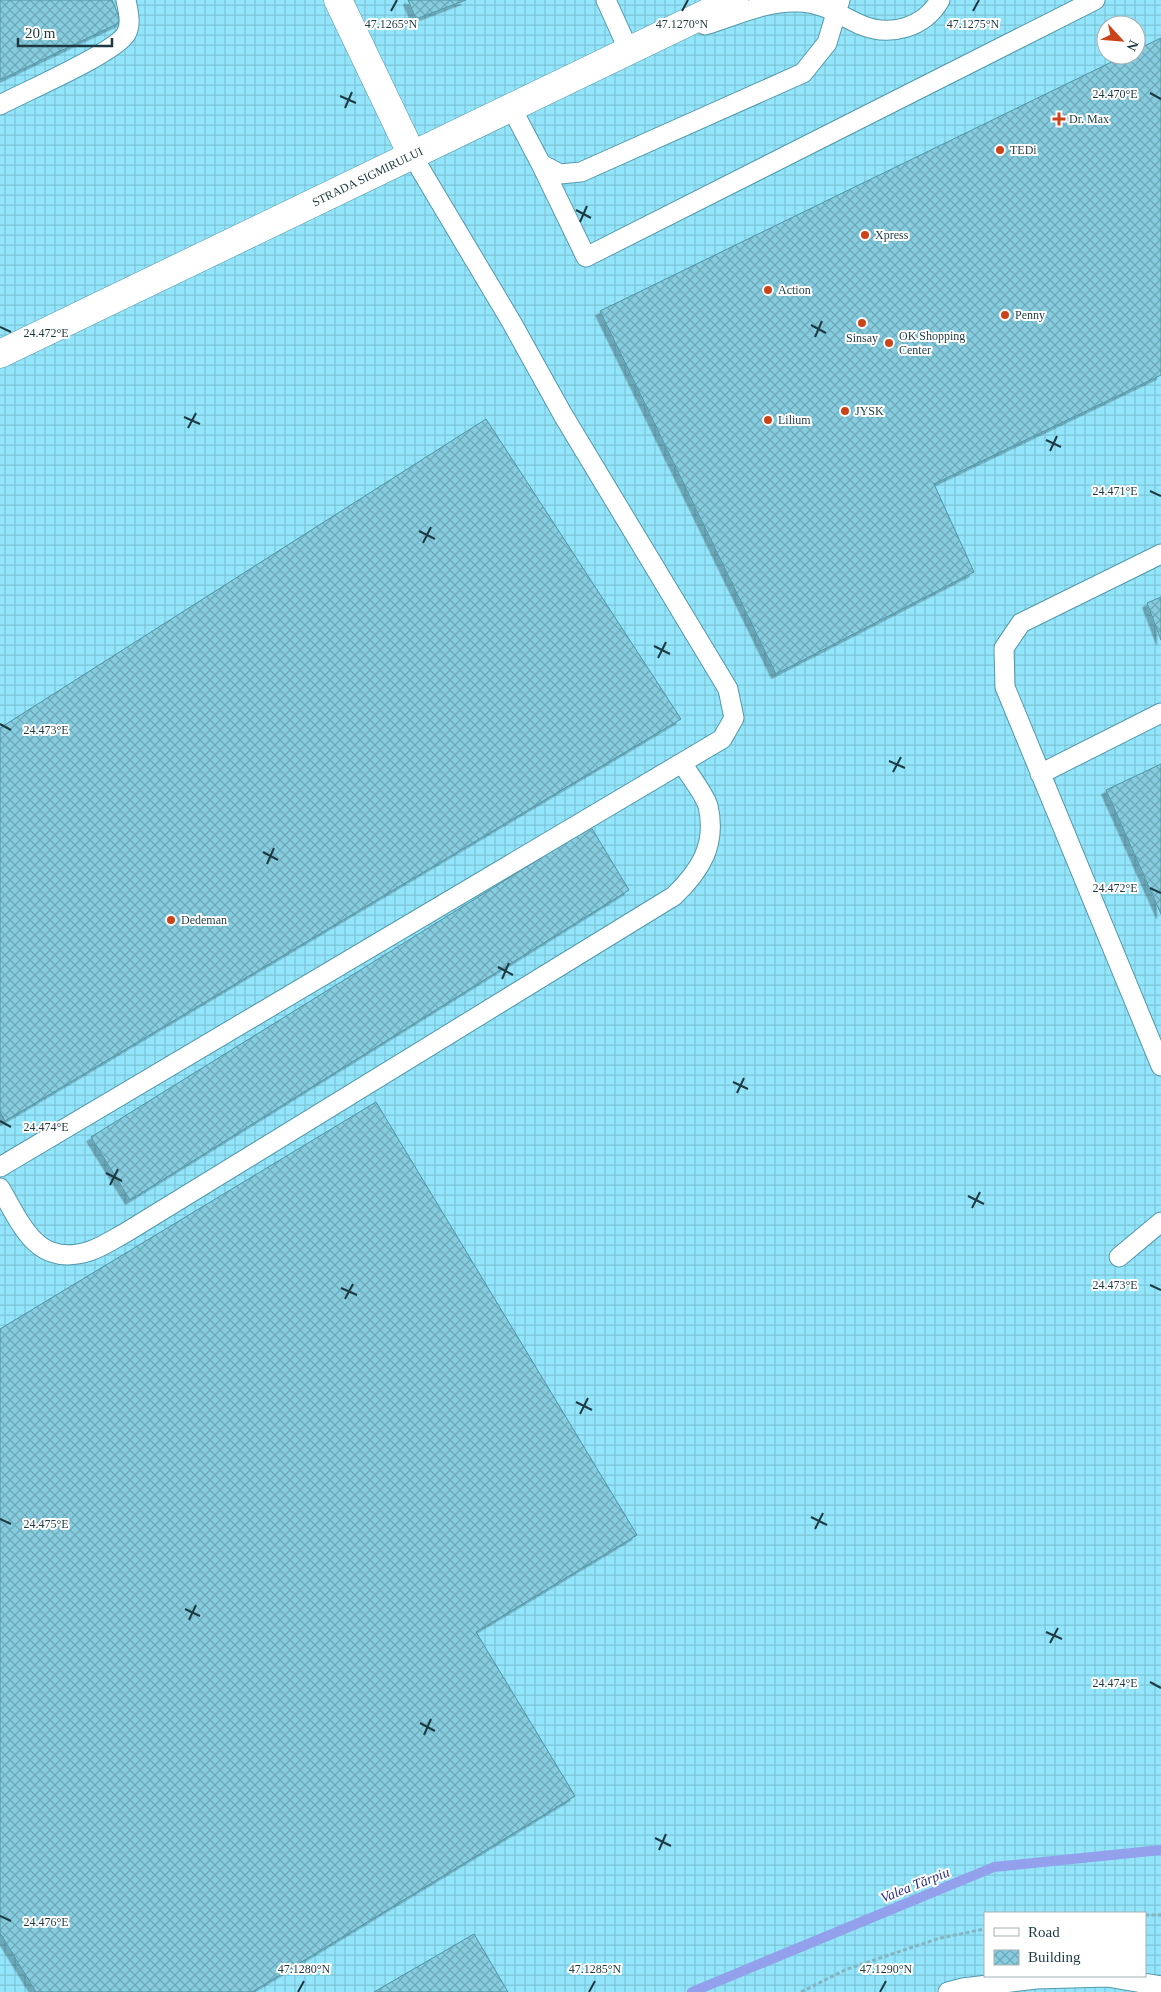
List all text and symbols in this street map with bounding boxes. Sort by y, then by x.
scale bar [18,15,111,47]
north arrow [1096,15,1146,65]
text: 47.1265°N [365,17,418,31]
text: 47.1270°N [656,17,709,31]
text: 47.1275°N [947,17,1000,31]
text: 20 m [25,25,56,41]
text: N [1123,38,1141,53]
text: 24.470°E [1092,87,1138,101]
place label: Dr. Max [1069,112,1109,126]
marker: Dr. Max [1053,113,1065,125]
place label: TEDi [1010,143,1037,157]
street label: STRADA SIGMIRULUI [310,144,425,209]
marker: TEDi [994,144,1006,156]
place label: Xpress [875,228,909,242]
marker: Xpress [859,229,871,241]
place label: Action [778,283,811,297]
marker: Action [762,284,774,296]
place label: Penny [1015,308,1045,322]
marker: Penny [999,309,1011,321]
marker: Sinsay [856,317,868,329]
text: 24.472°E [23,326,69,340]
place label: OK Shopping Center [899,329,965,357]
place label: Sinsay [846,331,878,345]
marker: OK Shopping Center [883,337,895,349]
place label: JYSK [855,404,884,418]
marker: JYSK [839,405,851,417]
place label: Lilium [778,413,811,427]
marker: Lilium [762,414,774,426]
text: 24.471°E [1092,484,1138,498]
text: 24.473°E [23,723,69,737]
text: 24.472°E [1092,881,1138,895]
place label: Dedeman [181,913,227,927]
marker: Dedeman [165,914,177,926]
text: 24.474°E [23,1120,69,1134]
text: 24.473°E [1092,1278,1138,1292]
text: 24.475°E [23,1517,69,1531]
text: 24.474°E [1092,1676,1138,1690]
water label: Valea Tărpiu [878,1864,952,1906]
legend [984,1912,1146,1977]
text: 24.476°E [23,1915,69,1929]
text: Road [1028,1924,1060,1940]
text: Building [1028,1949,1081,1965]
text: 47.1280°N [278,1962,331,1976]
text: 47.1285°N [569,1962,622,1976]
text: 47.1290°N [860,1962,913,1976]

